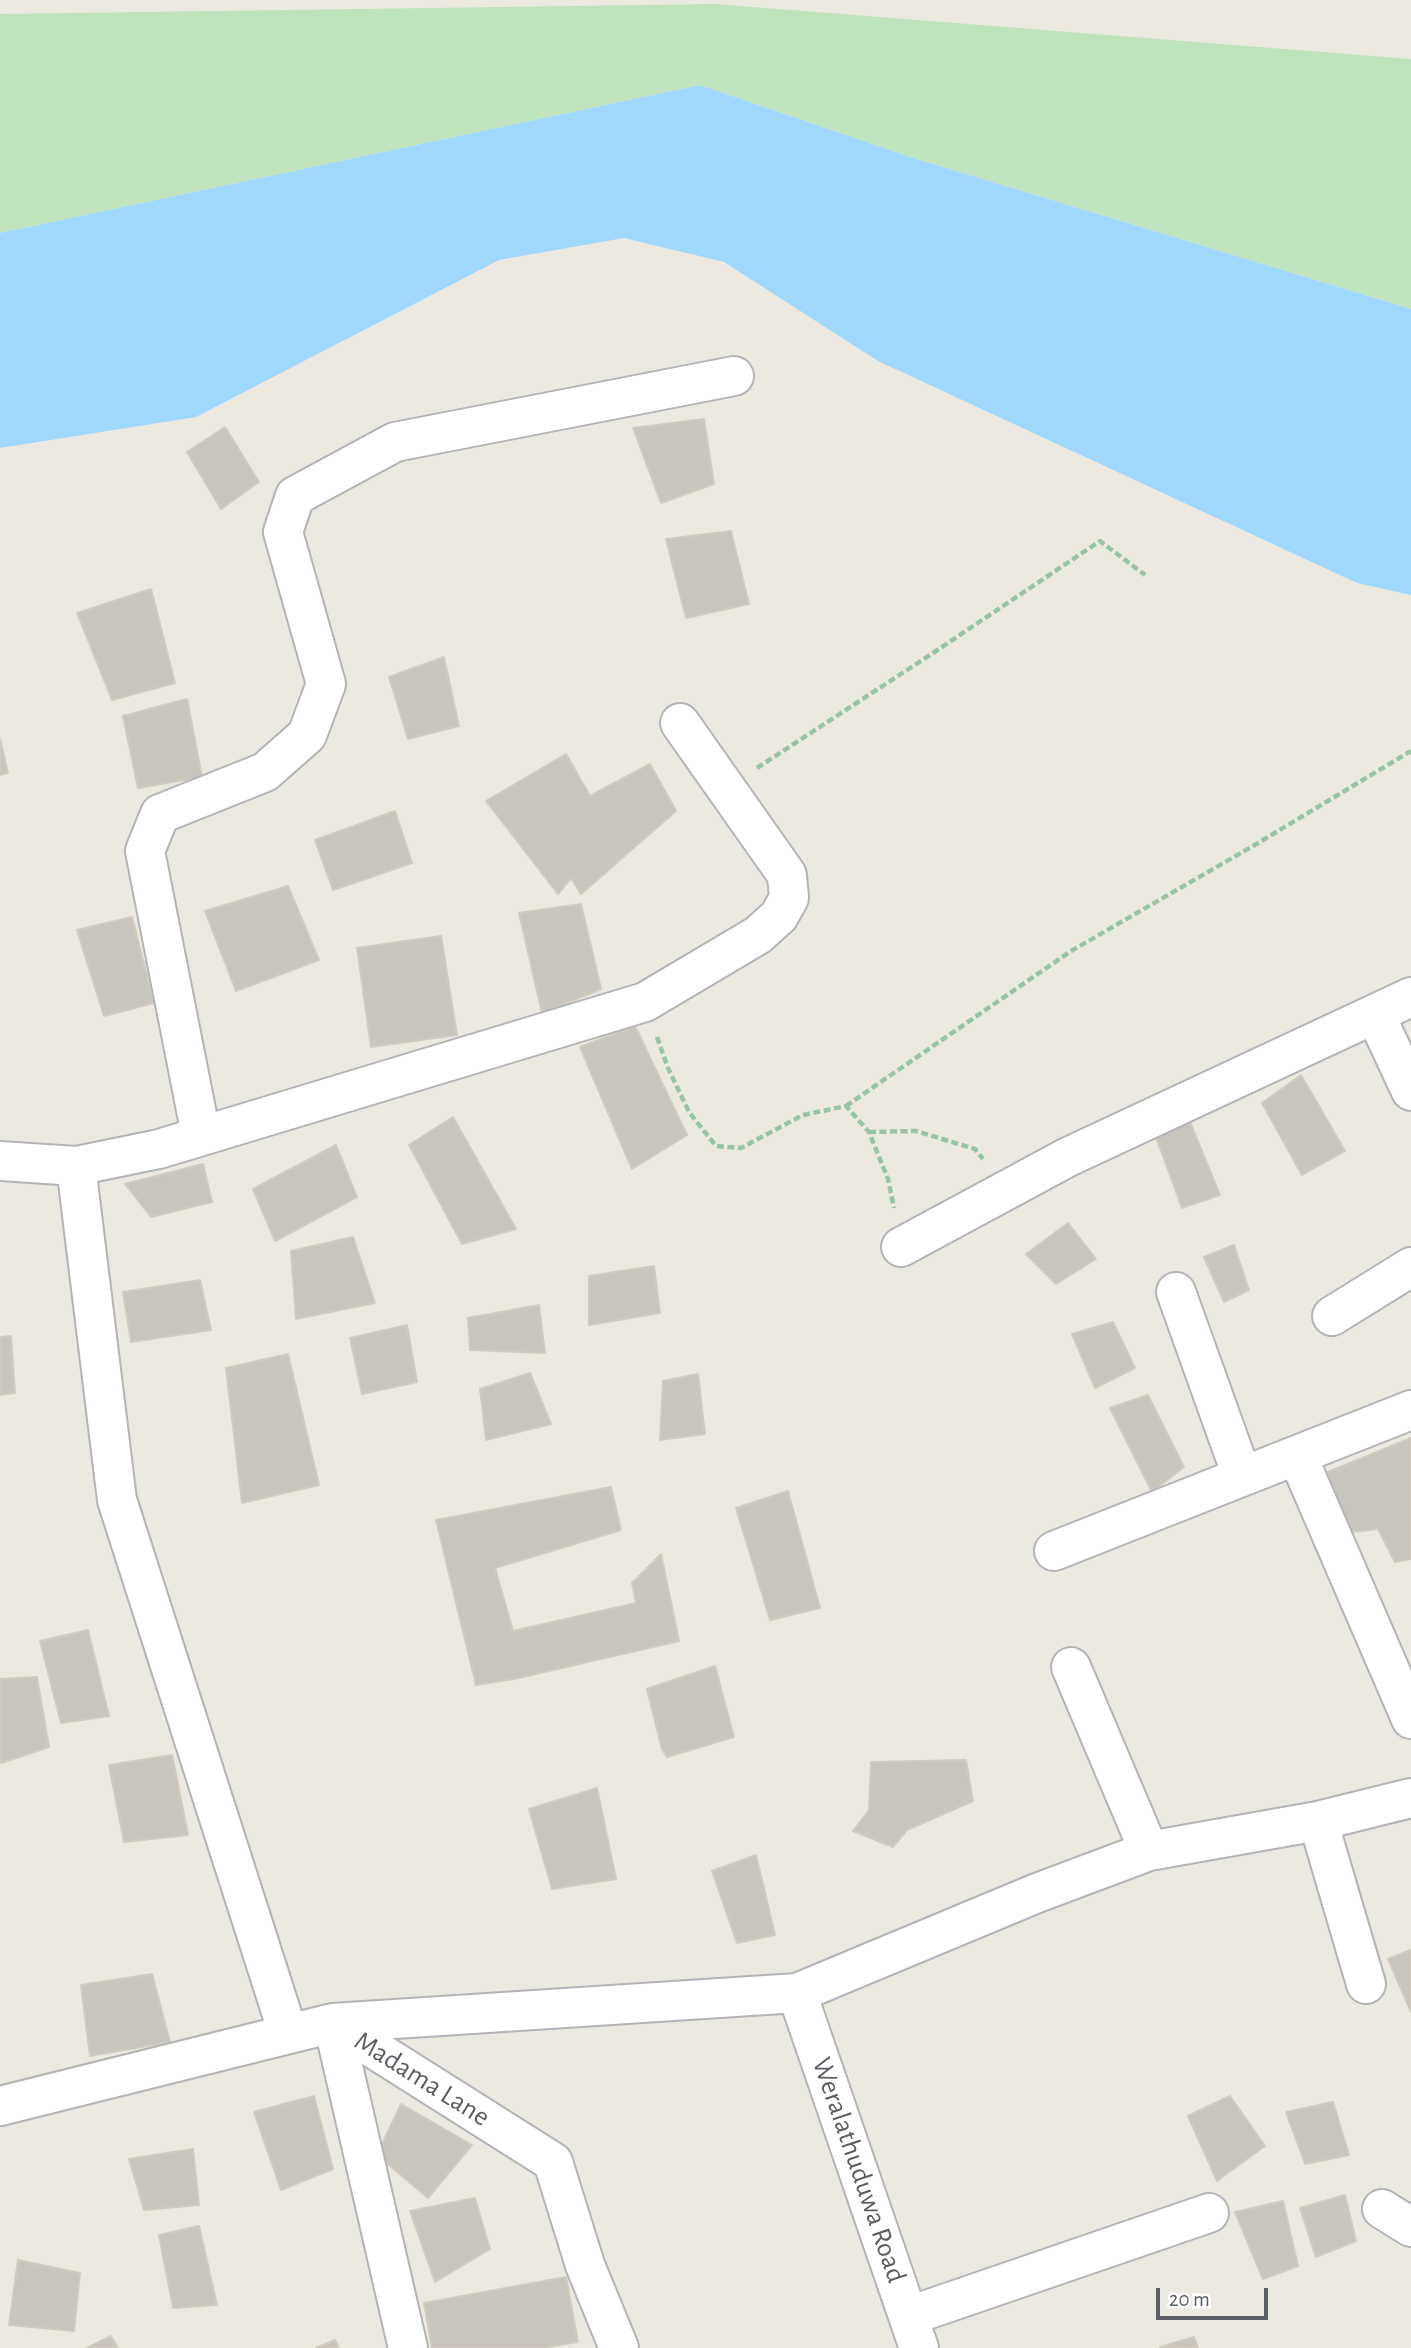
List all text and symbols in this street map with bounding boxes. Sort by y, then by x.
street label: Madama Lane [348,2024,496,2134]
street label: Weralathuduwa Road [805,2053,913,2287]
scale bar [1159,2274,1271,2318]
text: 20 m [1169,2289,1210,2310]

